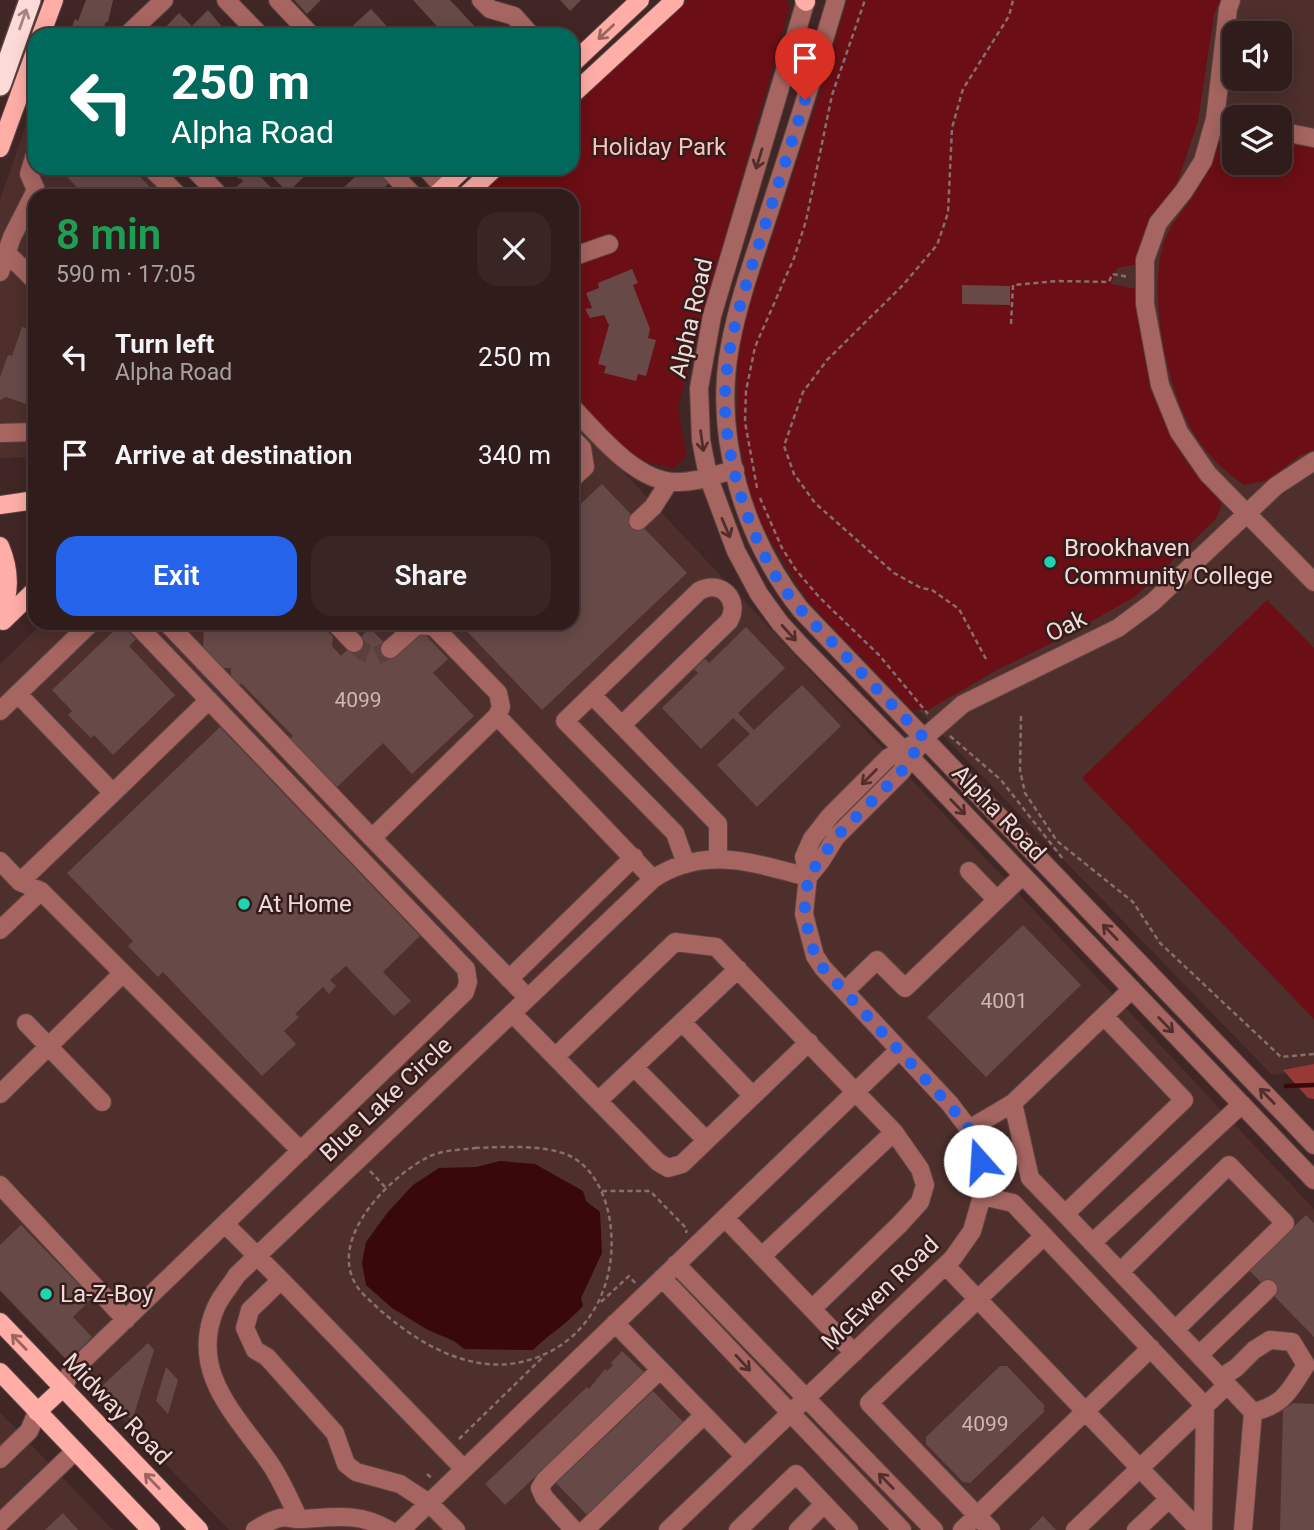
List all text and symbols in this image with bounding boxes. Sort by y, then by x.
one-way arrow [18,9,30,31]
map controls [1222,21,1292,175]
button: sound [1222,21,1292,91]
one-way arrow [598,23,615,40]
pin [775,28,835,100]
icon: arrive [786,39,824,77]
text: 250 m [171,54,310,111]
icon: left [56,56,147,147]
button: layers [1222,105,1292,175]
text: Alpha Road [171,113,334,151]
park label: Holiday Park [592,133,727,161]
one-way arrow [751,148,764,170]
text: 8 min [56,210,161,259]
button: close [477,212,551,286]
street label: Alpha Road [664,255,718,381]
text: 590 m · 17:05 [56,261,195,288]
text: Turn left [115,329,214,359]
icon: left [56,338,94,376]
text: 250 m [478,342,551,372]
text: Alpha Road [115,359,232,386]
one-way arrow [696,429,709,452]
icon: arrive [56,436,94,474]
text: Arrive at destination [115,440,352,470]
text: 340 m [478,440,551,470]
one-way arrow [720,517,733,539]
place label: Brookhaven Community College [1064,534,1273,590]
button: Exit [56,536,297,616]
button: Share [311,536,551,616]
marker: Brookhaven Community College [1042,554,1058,570]
street label: Oak [1041,604,1092,648]
one-way arrow [781,624,798,641]
house number: 4099 [334,688,382,712]
street label: Alpha Road [946,759,1052,867]
one-way arrow [861,768,878,785]
one-way arrow [950,798,967,815]
place label: At Home [258,890,352,918]
marker: At Home [236,896,252,912]
one-way arrow [1101,923,1118,940]
house number: 4001 [980,989,1028,1013]
one-way arrow [1158,1016,1175,1033]
street label: Blue Lake Circle [314,1031,458,1167]
one-way arrow [1258,1088,1275,1105]
position arrow [943,1124,1017,1198]
street label: McEwen Road [816,1230,944,1356]
place label: La-Z-Boy [60,1280,154,1308]
marker: La-Z-Boy [38,1286,54,1302]
one-way arrow [11,1334,28,1351]
street label: Midway Road [57,1348,177,1470]
one-way arrow [734,1354,751,1371]
house number: 4099 [961,1412,1009,1436]
one-way arrow [143,1473,160,1490]
one-way arrow [878,1473,895,1490]

